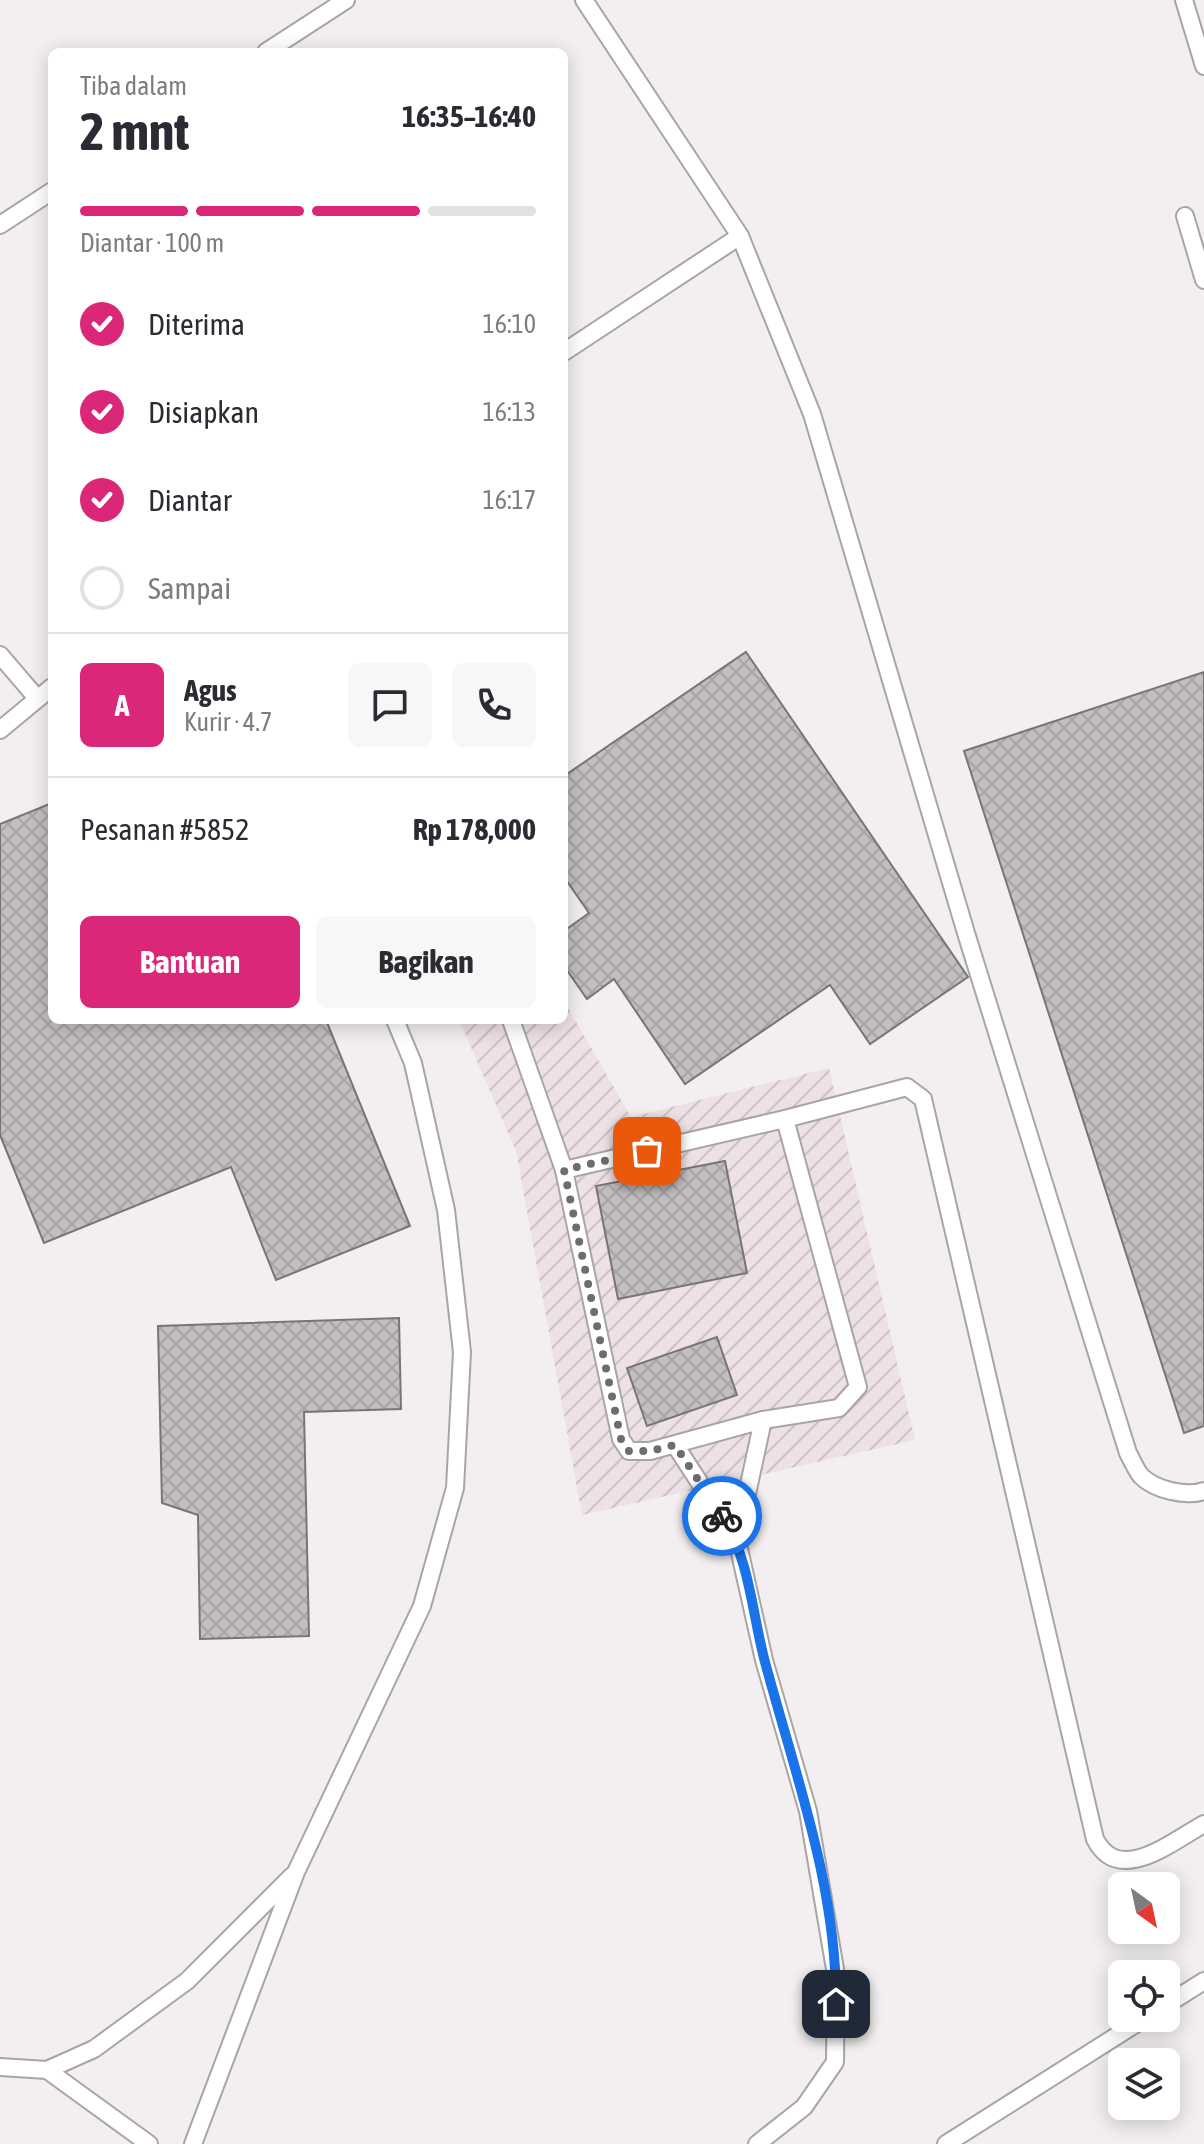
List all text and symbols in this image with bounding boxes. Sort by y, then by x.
text: Tiba dalam [80,71,187,101]
text: 16:35–16:40 [402,99,536,133]
text: 2 mnt [80,101,189,161]
text: Diantar · 100 m [80,228,224,258]
icon: check [80,302,124,346]
text: Diterima [148,307,245,341]
text: 16:10 [482,309,536,339]
icon: check [80,390,124,434]
text: Disiapkan [148,395,259,429]
text: 16:13 [482,397,536,427]
icon: check [80,478,124,522]
text: Diantar [148,483,232,517]
text: 16:17 [482,485,536,515]
text: Sampai [148,571,231,605]
button: chat [348,663,432,747]
button: phone [452,663,536,747]
text: Agus [184,673,237,707]
text: A [115,688,129,722]
text: Kurir · 4.7 [184,707,272,737]
text: Pesanan #5852 [80,812,249,846]
text: Rp 178,000 [413,812,536,846]
button: Bantuan [80,916,300,1008]
button: Bagikan [316,916,536,1008]
pin [613,1117,681,1185]
icon: bag [625,1129,669,1173]
courier [682,1476,762,1556]
icon: bike [700,1494,744,1538]
north arrow [1108,1872,1180,1944]
map controls [1108,1872,1180,2120]
button: locate [1108,1960,1180,2032]
pin [802,1970,870,2038]
icon: home [814,1982,858,2026]
button: layers [1108,2048,1180,2120]

